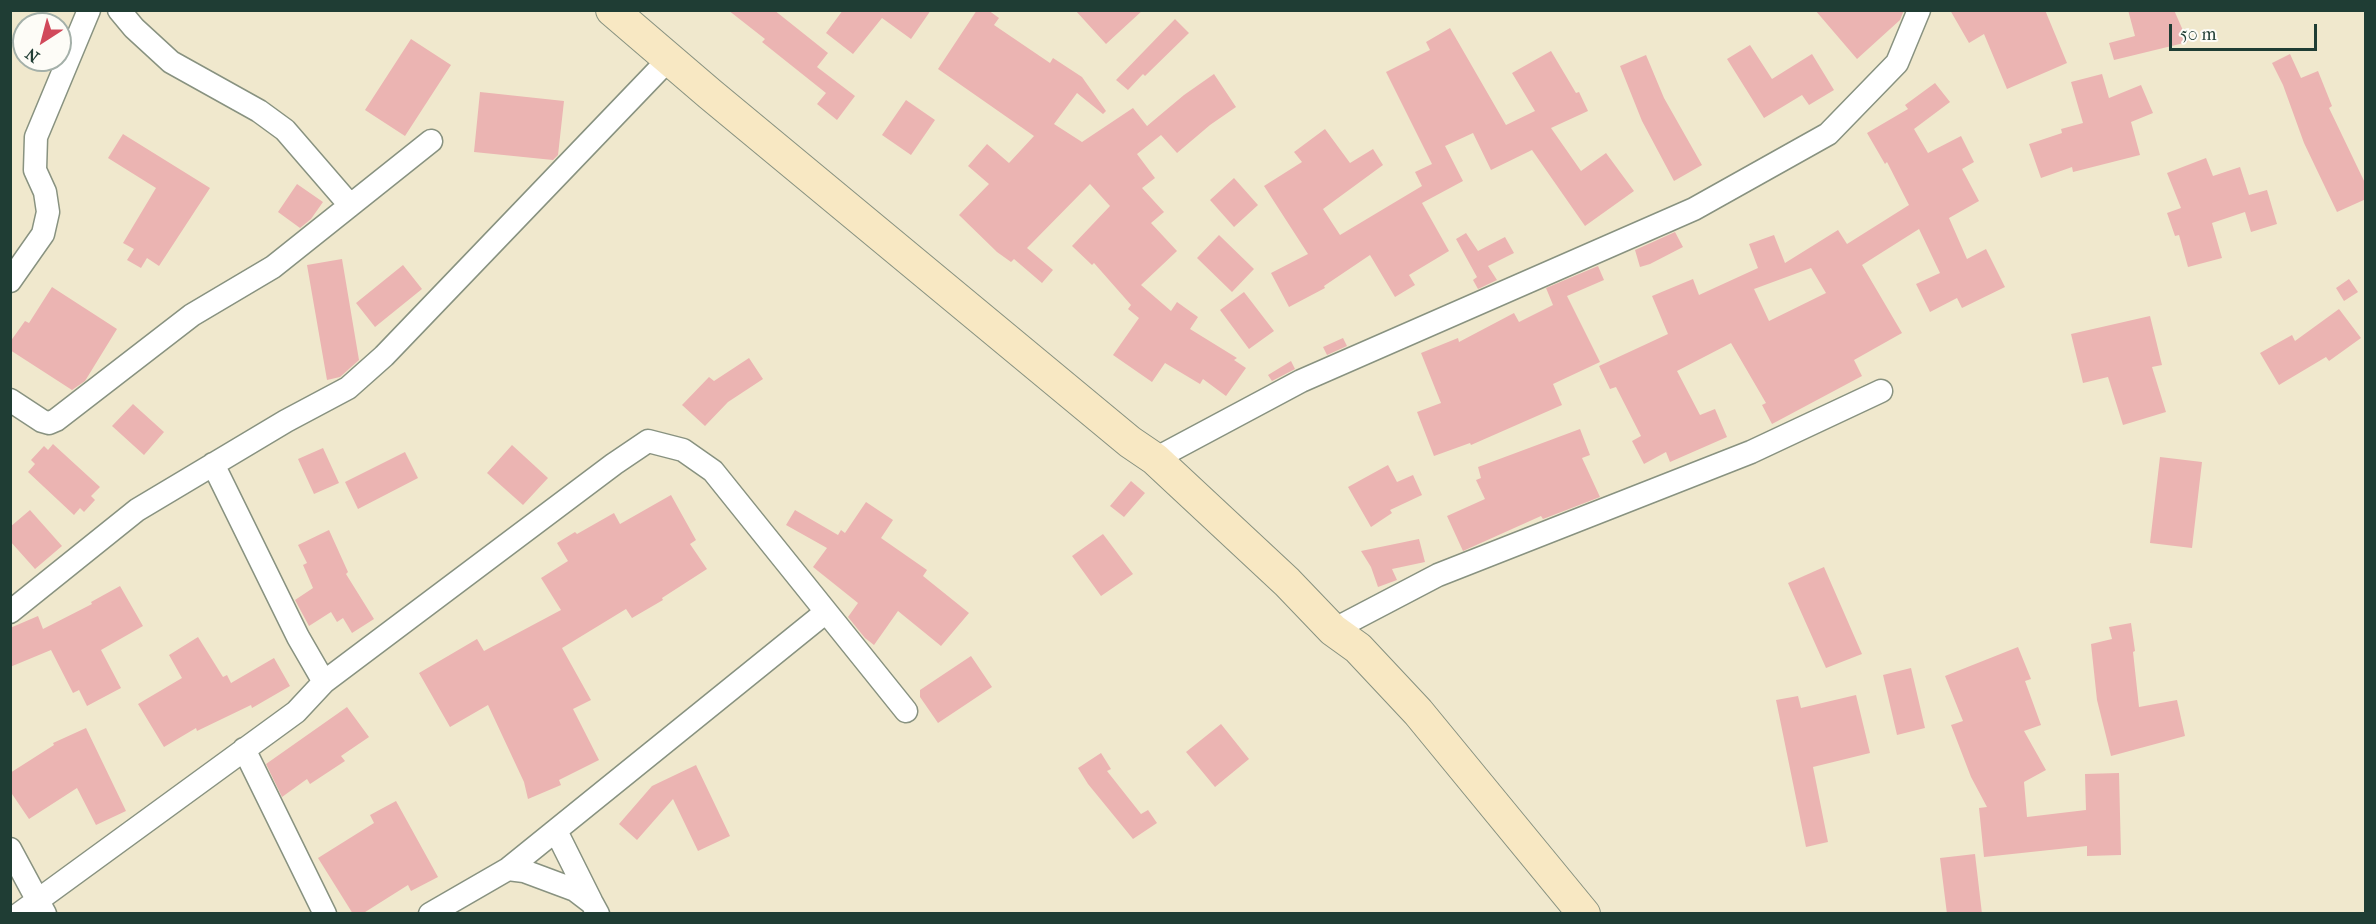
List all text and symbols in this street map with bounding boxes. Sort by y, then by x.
north arrow [12,12,72,72]
scale bar [2172,12,2320,50]
text: 50 m [2180,24,2216,45]
text: N [22,44,43,67]

